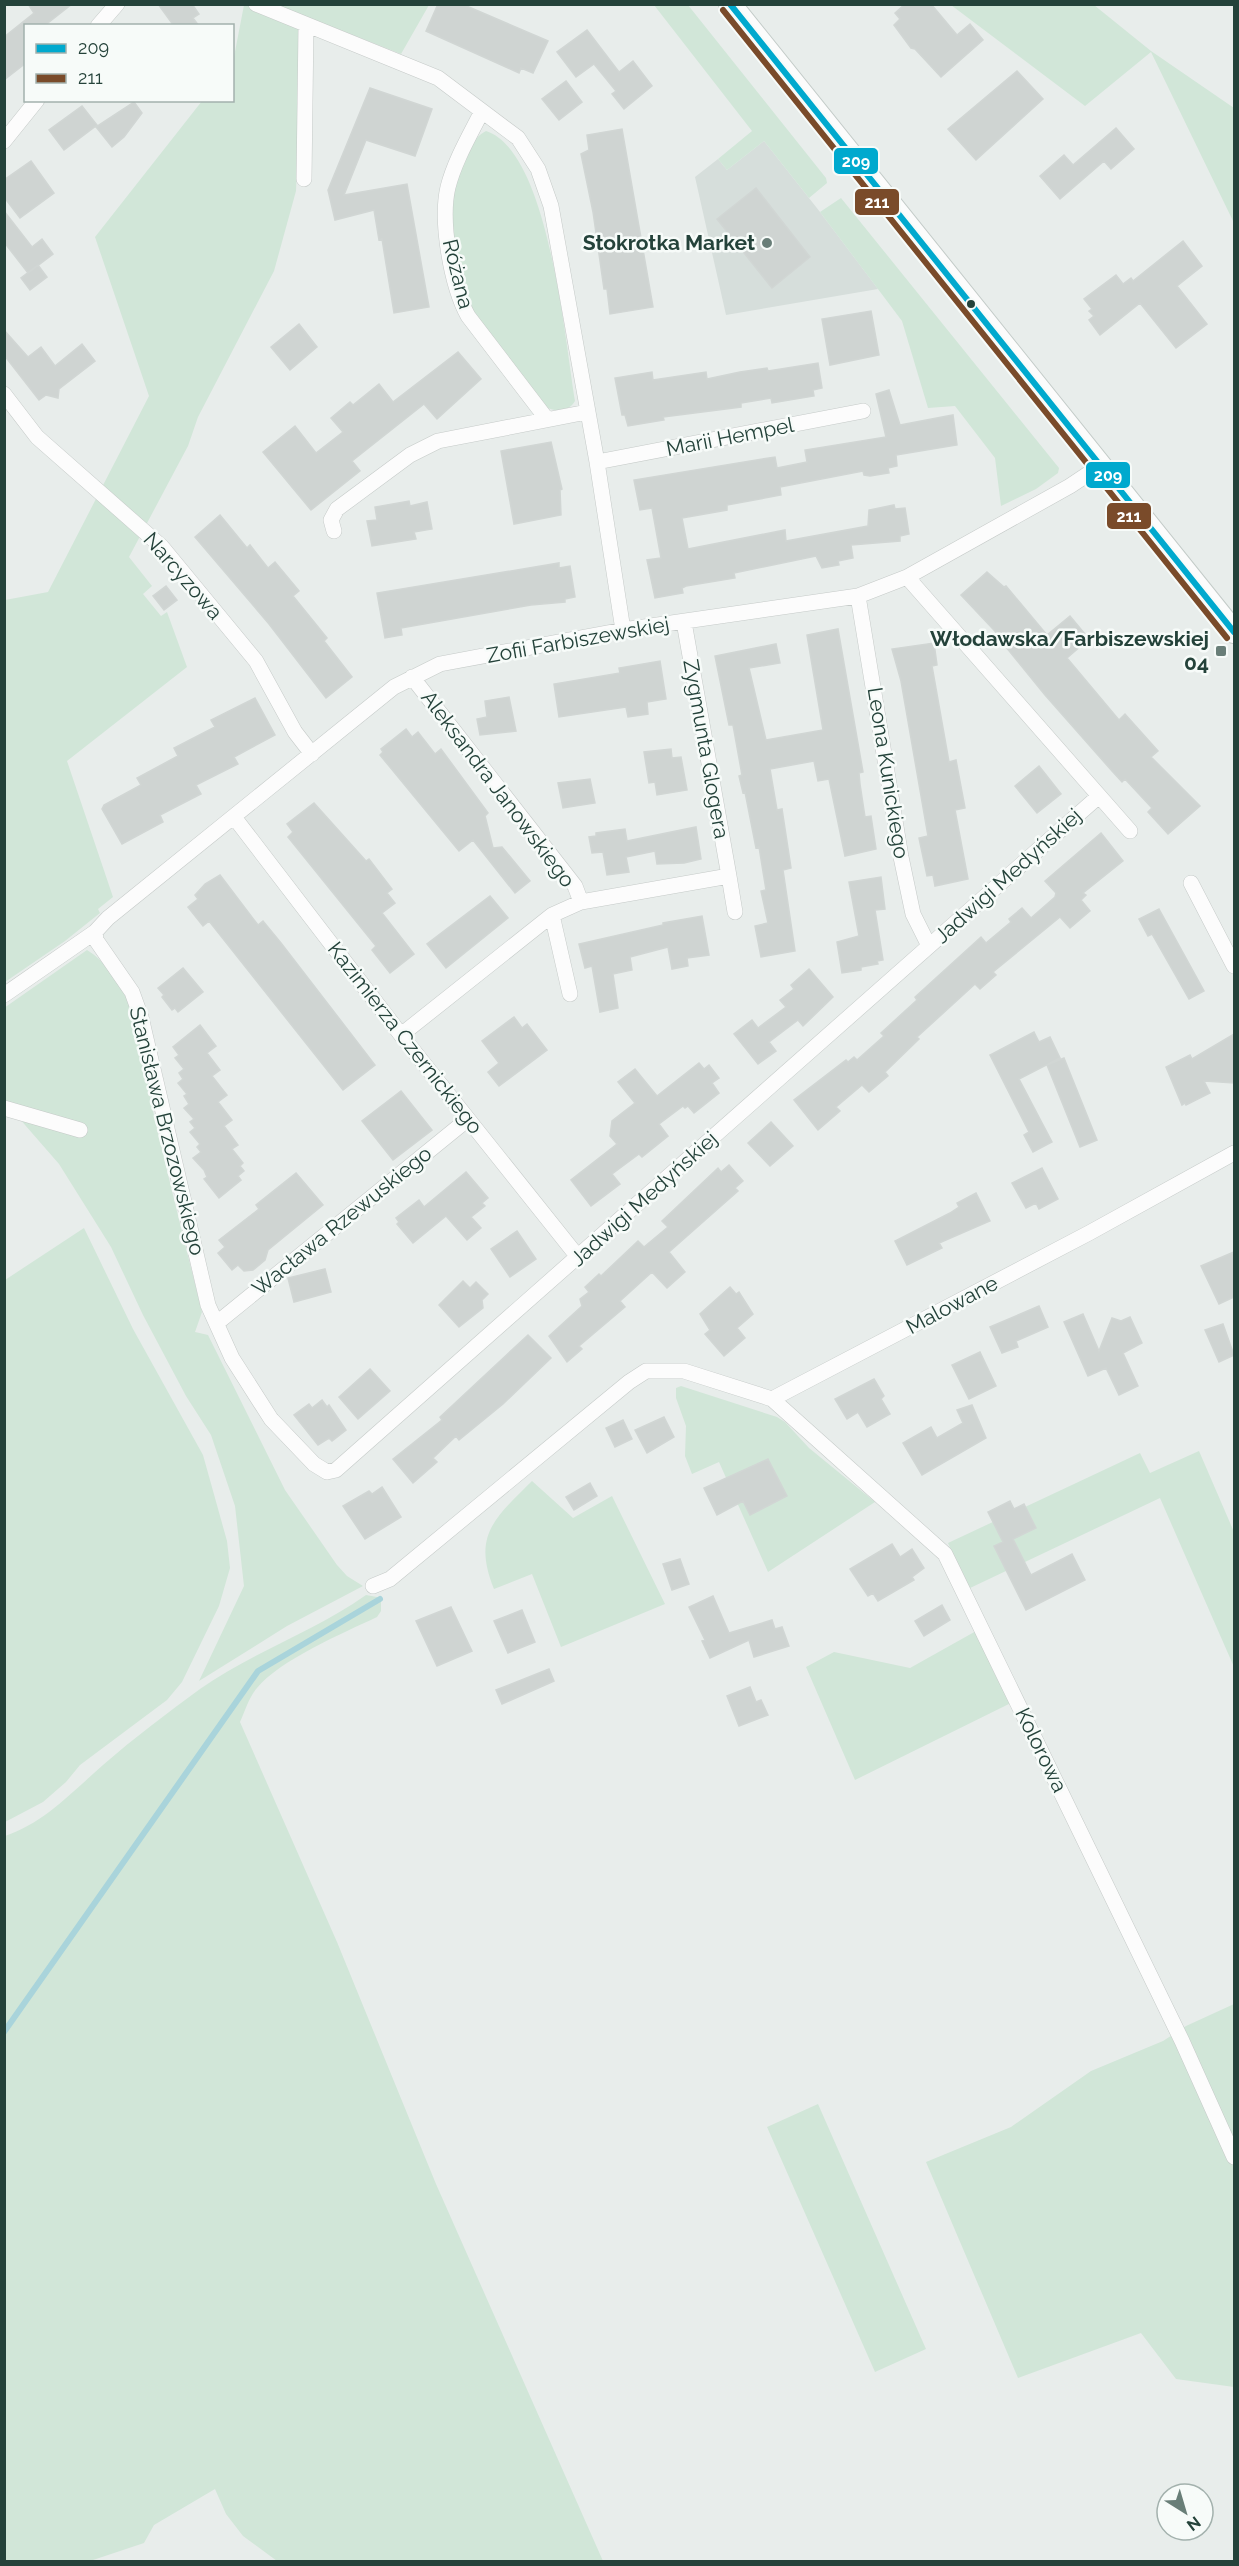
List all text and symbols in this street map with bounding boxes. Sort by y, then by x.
legend [24,24,234,102]
text: 209 [78,37,109,58]
text: 211 [78,67,103,88]
line badge: 209 [833,147,879,175]
text: 209 [842,152,870,171]
line badge: 211 [854,188,900,216]
text: 211 [865,193,890,212]
place label: Stokrotka Market [583,230,755,255]
street label: Różana [438,236,479,311]
marker: Stokrotka Market [760,236,774,250]
unlabelled marker [965,298,977,310]
street label: Marii Hempel [664,412,796,461]
line badge: 209 [1085,461,1131,489]
text: 209 [1094,466,1122,485]
line badge: 211 [1106,502,1152,530]
text: 211 [1117,507,1142,526]
street label: Narcyzowa [139,527,228,625]
street label: Zofii Farbiszewskiej [485,611,671,668]
place label: Włodawska/Farbiszewskiej 04 [930,626,1209,675]
marker: Włodawska/Farbiszewskiej 04 [1214,644,1228,658]
street label: Zygmunta Glogera [678,657,735,841]
street label: Aleksandra Janowskiego [416,685,581,892]
street label: Leona Kunickiego [863,685,914,860]
street label: Jadwigi Medyńskiej [929,803,1086,948]
street label: Kazimierza Czernickiego [323,937,488,1139]
street label: Stanisława Brzozowskiego [124,1004,210,1258]
street label: Jadwigi Medyńskiej [565,1126,722,1271]
street label: Wacława Rzewuskiego [247,1141,436,1301]
street label: Malowane [902,1270,1002,1339]
street label: Kolorowa [1010,1703,1073,1796]
north arrow [1155,2482,1215,2542]
text: N [1183,2512,1204,2535]

